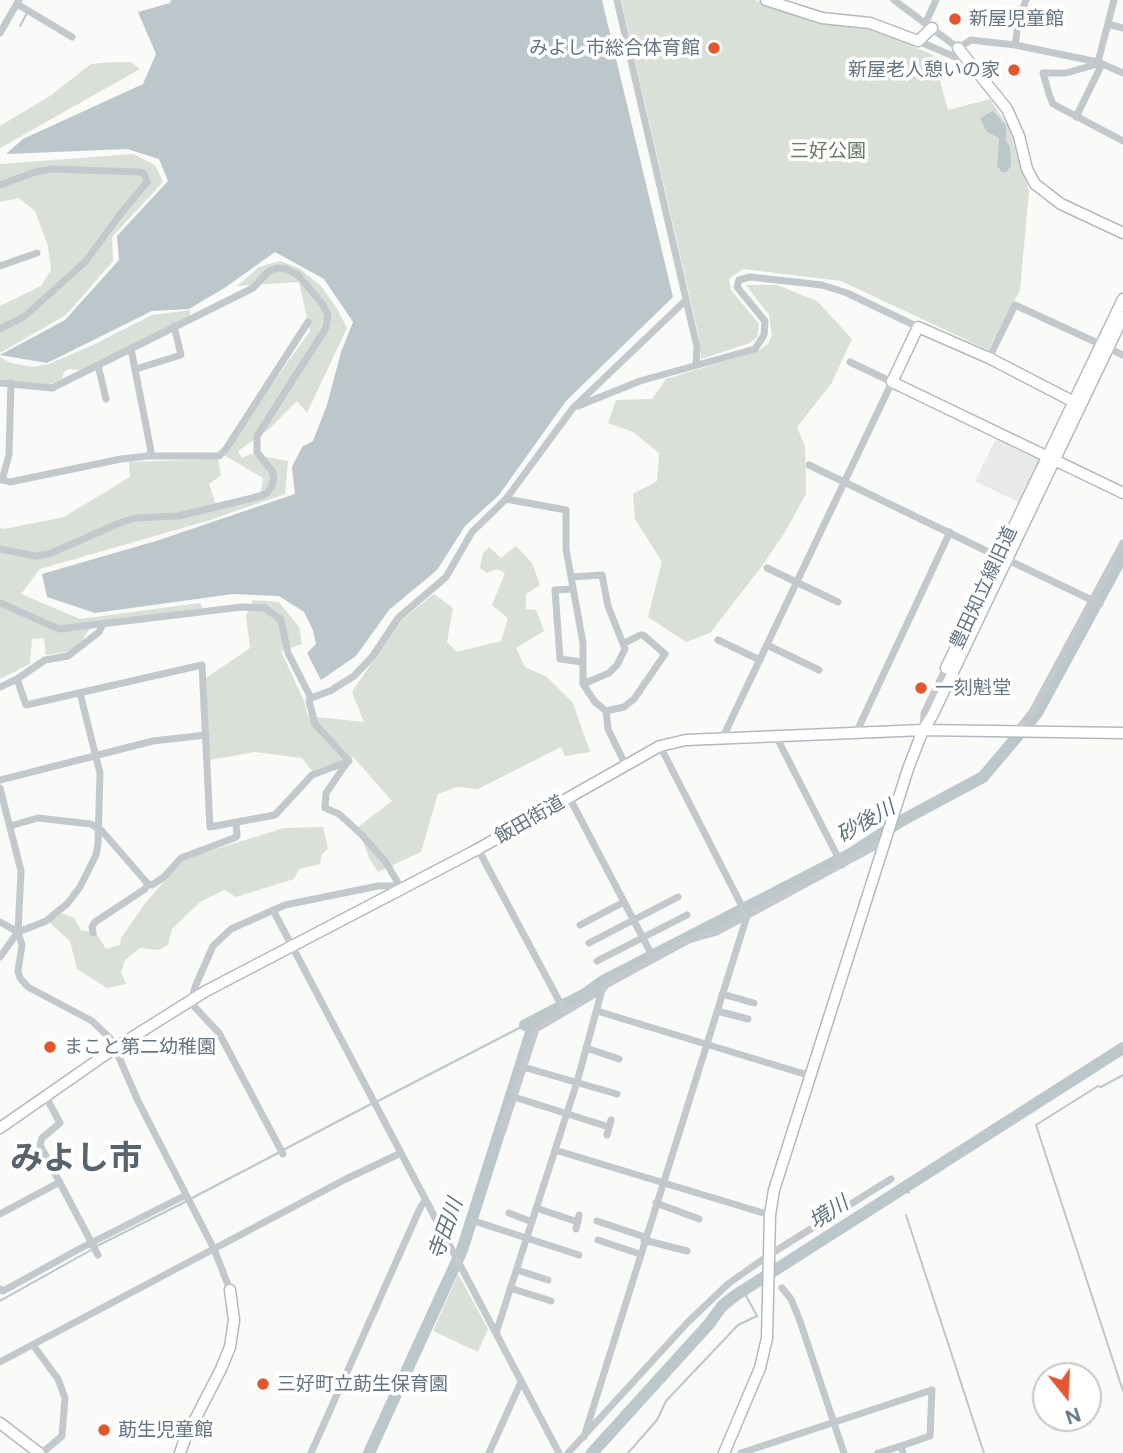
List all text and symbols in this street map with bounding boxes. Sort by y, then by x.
place label: 新屋児童館 [969,8,1064,30]
marker: 新屋児童館 [947,11,963,27]
place label: みよし市総合体育館 [529,37,700,59]
marker: みよし市総合体育館 [706,40,722,56]
place label: 新屋老人憩いの家 [848,59,1000,81]
marker: 新屋老人憩いの家 [1006,62,1022,78]
park label: 三好公園 [790,140,866,162]
street label: 豊田知立線旧道 [946,523,1022,653]
place label: 一刻魁堂 [935,677,1011,699]
marker: 一刻魁堂 [913,680,929,696]
street label: 飯田街道 [491,791,569,849]
water label: 砂後川 [832,795,900,849]
place label: まこと第二幼稚園 [64,1036,216,1058]
marker: まこと第二幼稚園 [42,1039,58,1055]
district label: みよし市 [10,1139,142,1179]
water label: 境川 [805,1191,853,1235]
water label: 寺田川 [423,1195,469,1263]
north arrow [1032,1362,1102,1432]
place label: 三好町立莇生保育園 [277,1373,448,1395]
marker: 三好町立莇生保育園 [255,1376,271,1392]
text: N [1062,1402,1084,1429]
place label: 莇生児童館 [118,1419,213,1441]
marker: 莇生児童館 [96,1422,112,1438]

